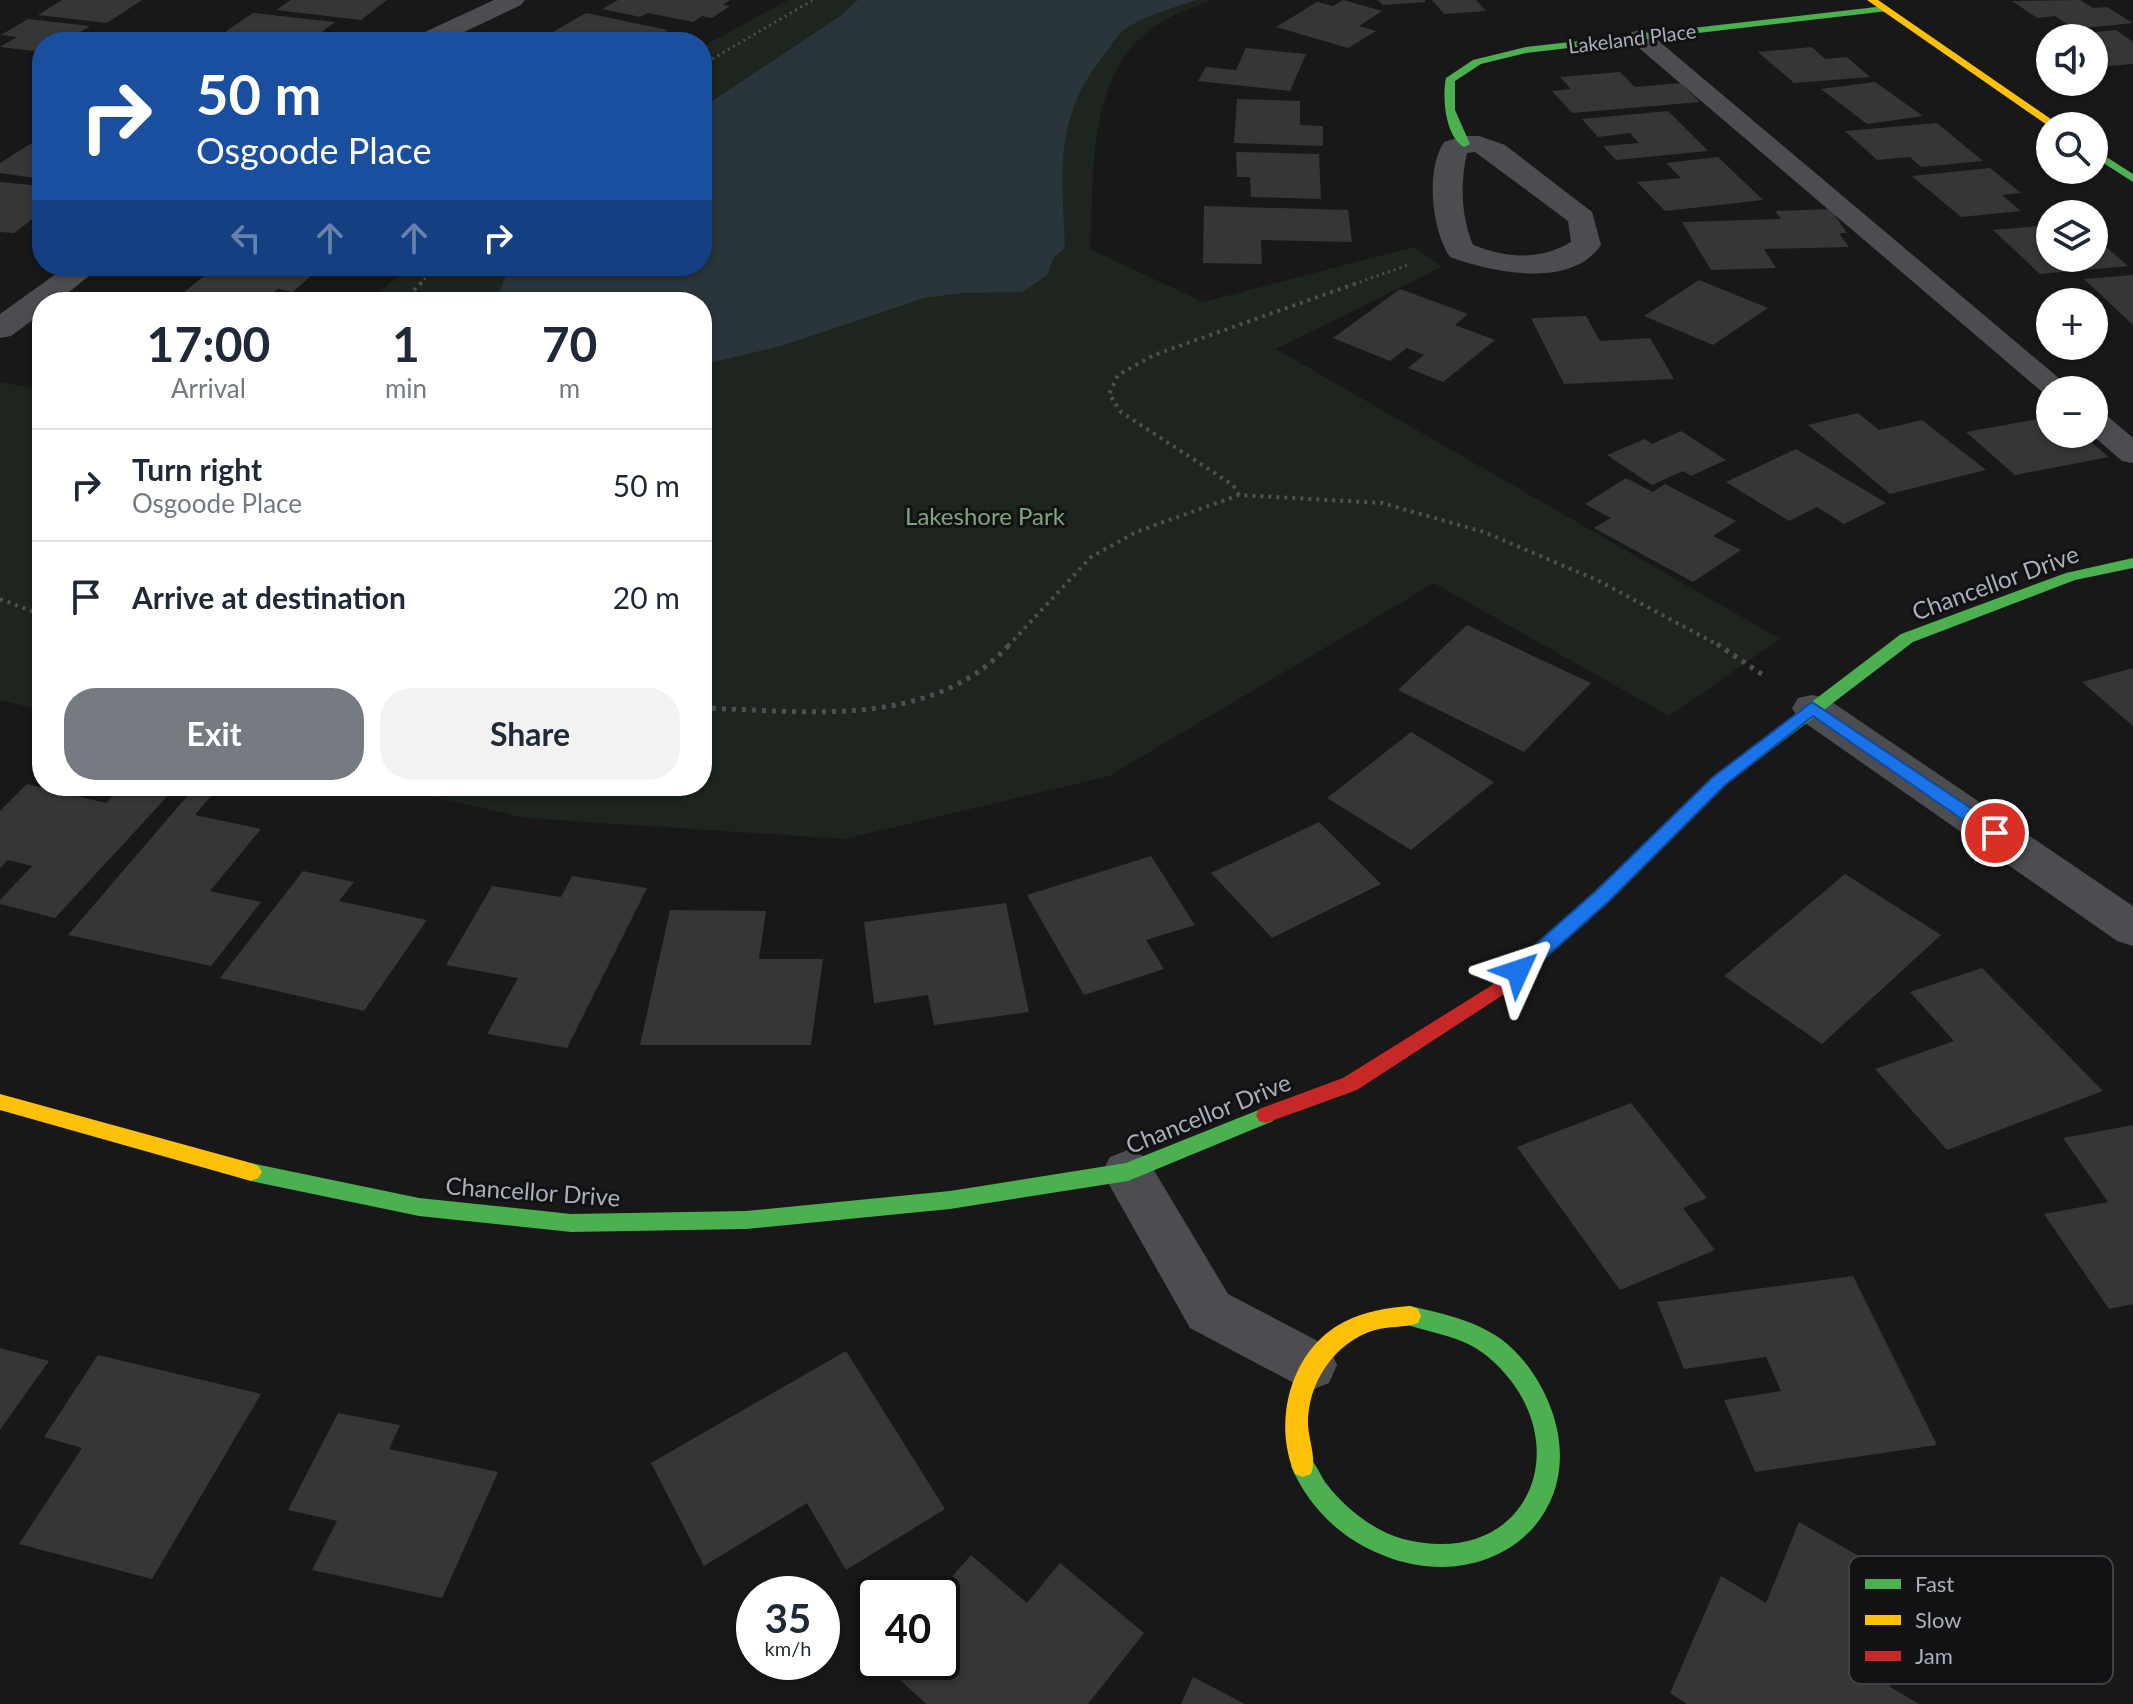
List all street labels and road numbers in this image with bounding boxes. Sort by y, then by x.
street label: Lakeland Place [1566,18,1698,58]
street label: Chancellor Drive [1908,538,2082,626]
street label: Chancellor Drive [1121,1067,1295,1159]
street label: Chancellor Drive [445,1170,621,1212]

